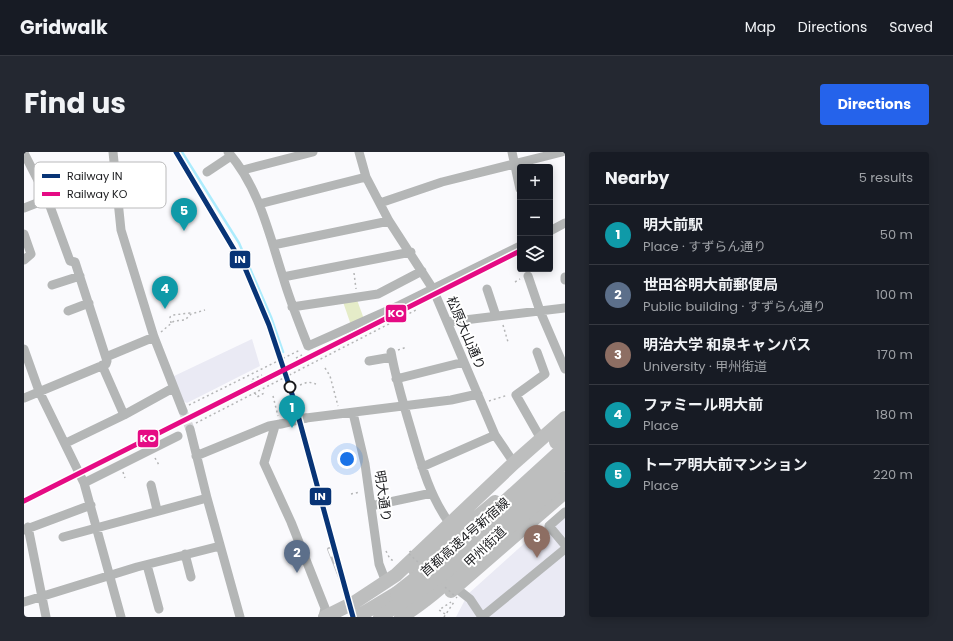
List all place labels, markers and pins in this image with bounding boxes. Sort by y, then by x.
pin: 5 [171,198,197,231]
pin: 4 [152,276,178,309]
unlabelled marker [283,380,297,394]
pin: 1 [279,395,305,428]
pin: 3 [524,525,550,558]
pin: 2 [284,540,310,573]

